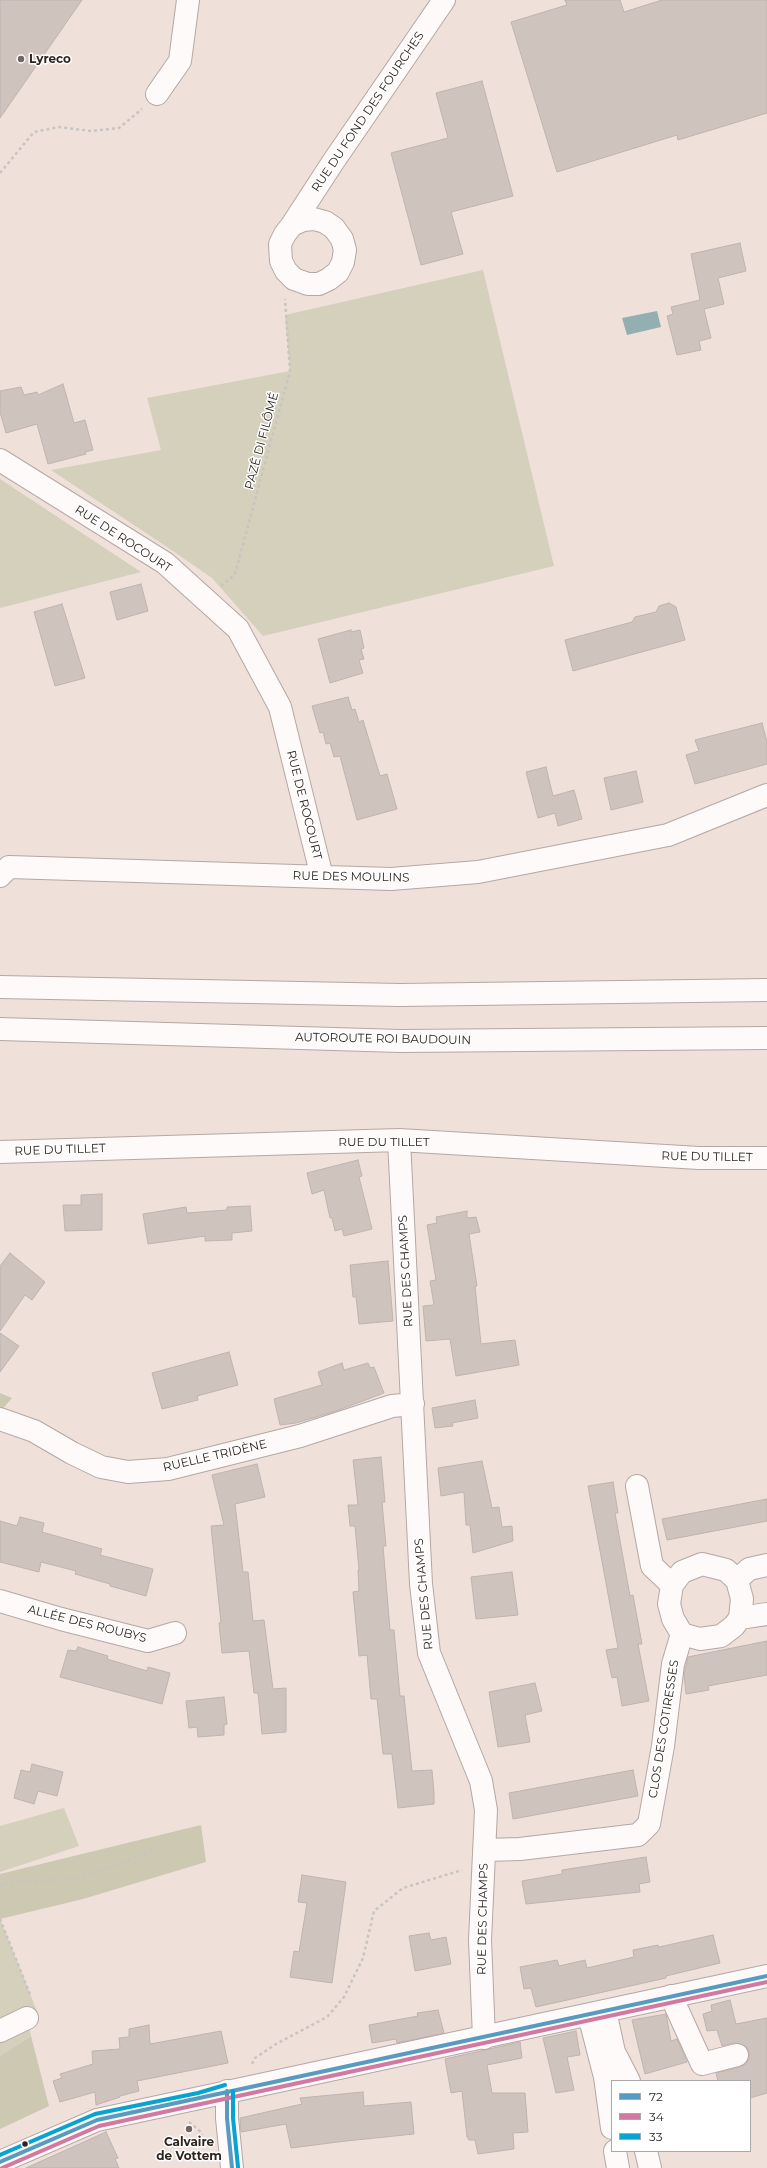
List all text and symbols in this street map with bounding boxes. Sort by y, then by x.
street label: RUE DU FOND DES FOURCHES [309,29,427,195]
place label: Lyreco [29,52,71,66]
marker: Lyreco [16,54,26,64]
street label: PAZÊ DI FILÔMÉ [242,391,282,491]
street label: RUE DE ROCOURT [72,502,174,576]
street label: RUE DE ROCOURT [283,749,325,861]
street label: RUE DES MOULINS [293,869,409,885]
street label: AUTOROUTE ROI BAUDOUIN [295,1030,471,1048]
street label: RUE DU TILLET [338,1135,430,1149]
street label: RUE DU TILLET [14,1141,106,1159]
street label: RUE DU TILLET [661,1149,753,1165]
street label: RUE DES CHAMPS [396,1215,416,1327]
street label: RUELLE TRIDÈNE [162,1437,268,1475]
street label: RUE DES CHAMPS [412,1538,436,1650]
street label: ALLÉE DES ROUBYS [26,1602,148,1646]
street label: CLOS DES COTIRESSES [646,1659,682,1799]
street label: RUE DES CHAMPS [475,1863,491,1975]
legend [611,2080,751,2152]
text: 72 [649,2089,663,2104]
text: 34 [649,2109,664,2124]
marker: Calvaire de Vottem [184,2124,194,2134]
text: 33 [649,2129,662,2144]
place label: Calvaire de Vottem [156,2135,222,2163]
unlabelled marker [20,2139,30,2149]

